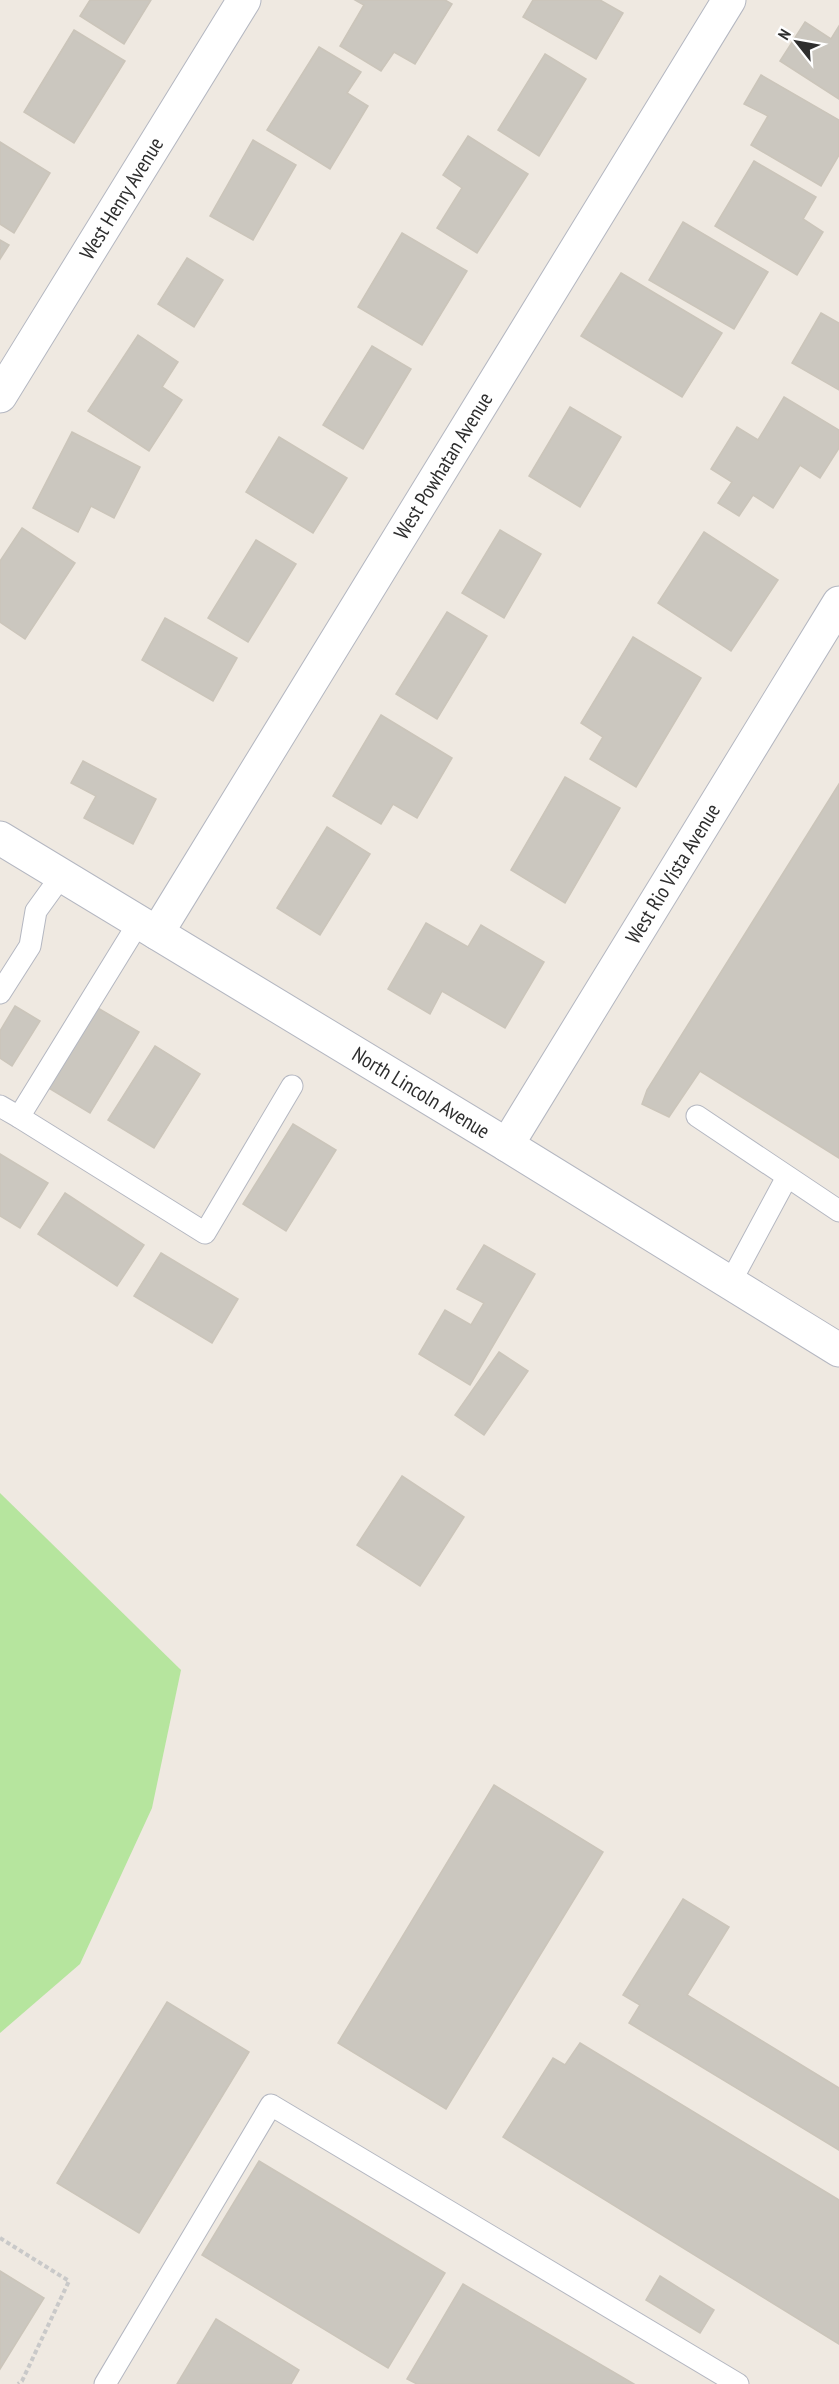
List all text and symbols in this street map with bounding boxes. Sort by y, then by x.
north arrow [767,12,827,72]
text: N [773,25,795,43]
street label: West Henry Avenue [73,132,169,264]
street label: West Powhatan Avenue [388,387,498,544]
street label: West Rio Vista Avenue [619,798,726,949]
street label: North Lincoln Avenue [347,1040,495,1144]

